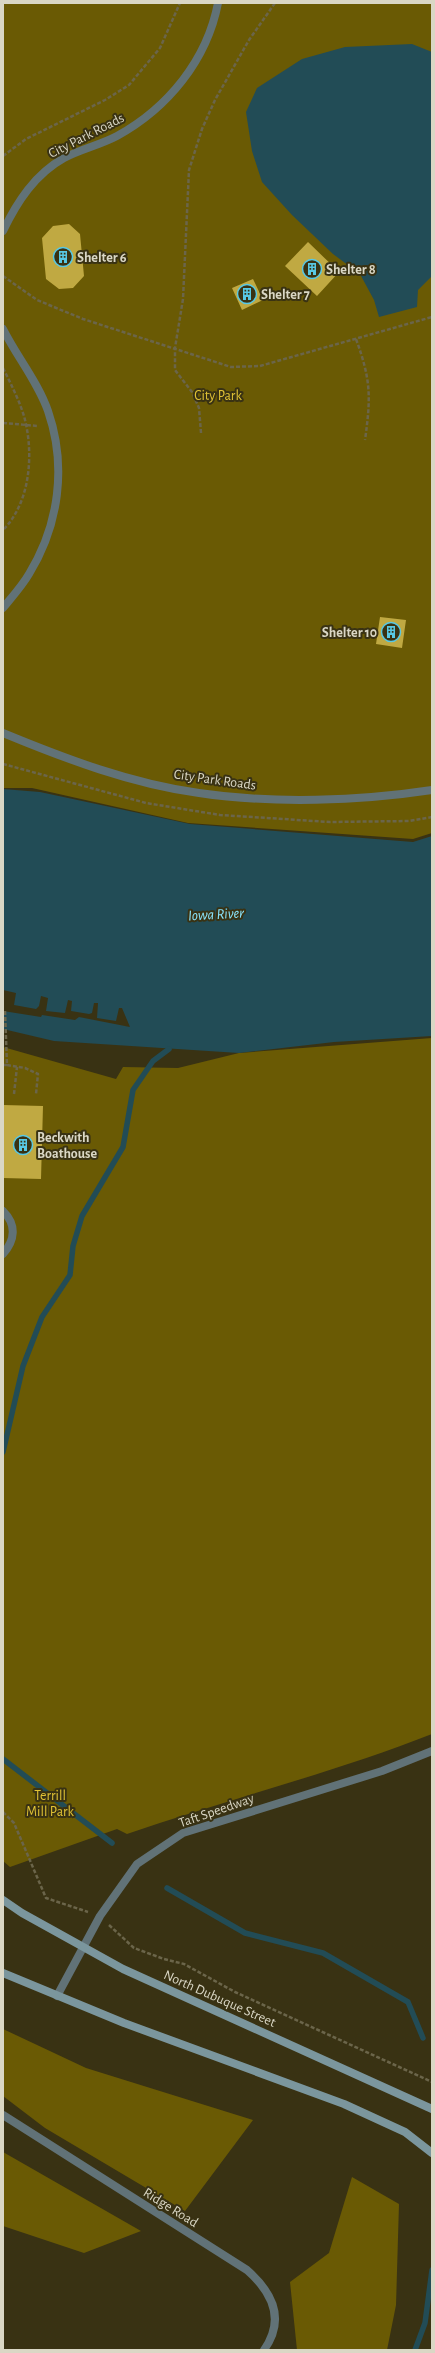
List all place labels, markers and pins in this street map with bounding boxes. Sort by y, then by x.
building icon: Shelter 6 [52,246,74,268]
place label: Shelter 6 [77,251,127,265]
building icon: Shelter 8 [301,258,323,280]
place label: Shelter 8 [326,263,376,277]
building icon: Shelter 7 [236,283,258,305]
place label: Shelter 7 [261,288,310,302]
building icon: Shelter 10 [380,621,402,643]
place label: Shelter 10 [322,626,377,640]
place label: Beckwith Boathouse [37,1131,97,1161]
building icon: Beckwith Boathouse [12,1134,34,1156]

